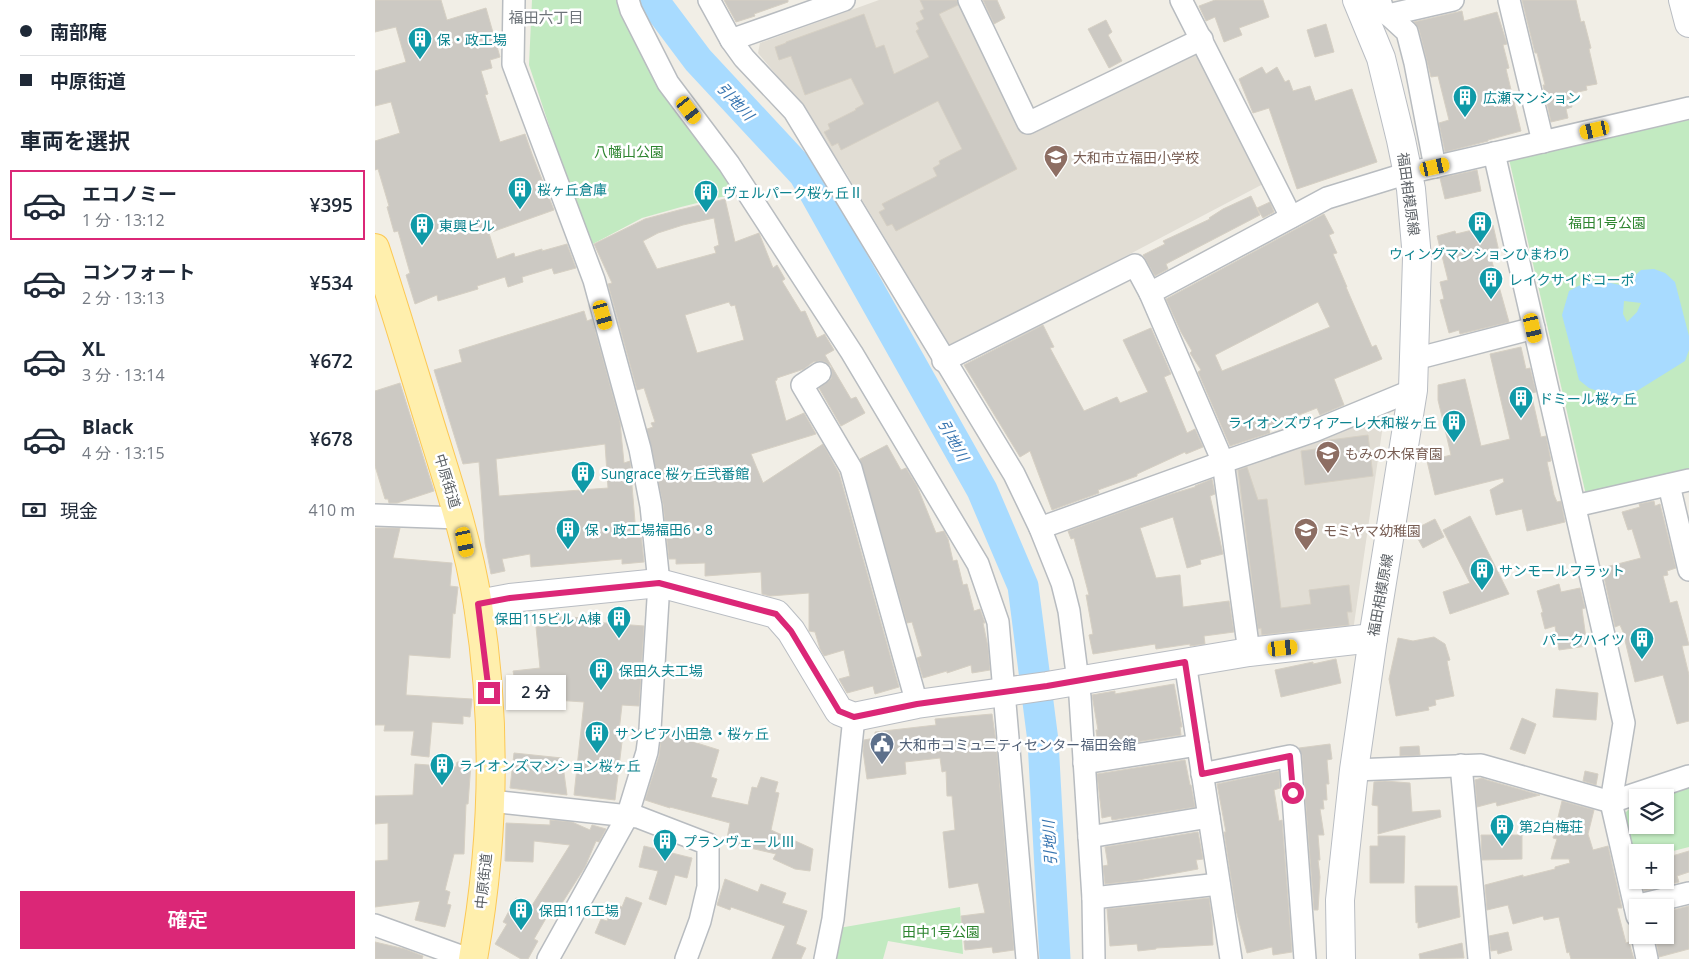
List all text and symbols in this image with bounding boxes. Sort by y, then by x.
district label: 福田六丁目 [508,7,584,27]
text: 南部庵 [50,19,107,45]
building icon: 保・政工場 [407,26,433,60]
place label: 保・政工場 [437,30,507,49]
text: 中原街道 [50,68,126,94]
water label: 引地川 [713,78,760,126]
building icon: 広瀬マンション [1452,84,1478,118]
place label: 広瀬マンション [1483,88,1581,107]
car [673,94,704,126]
car [1578,119,1611,141]
text: 車両を選択 [20,125,130,155]
park label: 八幡山公園 [594,142,664,161]
school or university icon: 大和市立福田小学校 [1043,144,1069,178]
place label: 大和市立福田小学校 [1073,148,1199,167]
street label: 福田相模原線 [1394,151,1424,237]
car [1418,156,1451,178]
building icon: 桜ヶ丘倉庫 [507,176,533,210]
building icon: ヴェルパーク桜ヶ丘Ⅱ [693,179,719,213]
place label: 桜ヶ丘倉庫 [537,180,607,199]
text: エコノミー [82,181,177,207]
icon: car [22,183,67,228]
place label: ヴェルパーク桜ヶ丘Ⅱ [723,183,863,202]
text: ¥395 [310,192,353,218]
text: 1 分 · 13:12 [82,209,165,231]
building icon: ウィングマンションひまわり [1467,210,1493,244]
building icon: 東興ビル [409,212,435,246]
park label: 福田1号公園 [1568,213,1646,232]
place label: 東興ビル [439,216,495,235]
place label: ウィングマンションひまわり [1389,244,1571,263]
text: コンフォート [82,259,195,285]
icon: car [22,261,67,306]
building icon: レイクサイドコーポ [1478,266,1504,300]
text: ¥534 [310,270,353,296]
place label: レイクサイドコーポ [1509,270,1635,289]
text: 2 分 · 13:13 [82,287,165,309]
car [591,299,614,331]
car [1522,312,1543,344]
text: XL [82,336,105,362]
icon: car [22,339,67,384]
text: ¥672 [310,348,353,374]
text: 3 分 · 13:14 [82,364,165,386]
building icon: ドミール桜ヶ丘 [1508,385,1534,419]
place label: ドミール桜ヶ丘 [1539,389,1637,408]
building icon: ライオンズヴィアーレ大和桜ヶ丘 [1441,409,1467,443]
place label: ライオンズヴィアーレ大和桜ヶ丘 [1228,413,1437,432]
text: Black [82,414,134,440]
water label: 引地川 [934,415,975,466]
icon: car [22,417,67,462]
text: ¥678 [310,426,353,452]
school or university icon: もみの木保育園 [1315,440,1341,474]
text: 4 分 · 13:15 [82,442,165,464]
place label: もみの木保育園 [1345,444,1443,463]
street label: 中原街道 [431,451,465,511]
building icon: Sungrace 桜ヶ丘弐番館 [570,460,596,494]
place label: Sungrace 桜ヶ丘弐番館 [601,464,749,483]
icon: cash [20,496,48,524]
text: 現金 [60,498,98,524]
text: 410 m [309,499,355,521]
building icon: 保・政工場福田6・8 [555,516,581,550]
school or university icon: モミヤマ幼稚園 [1293,517,1319,551]
place label: 保・政工場福田6・8 [585,520,713,539]
place label: モミヤマ幼稚園 [1323,521,1421,540]
car [454,526,475,558]
street label: 福田相模原線 [1363,552,1397,638]
building icon: サンモールフラット [1469,557,1495,591]
place label: サンモールフラット [1499,561,1625,580]
building icon: 保田115ビル A棟 [606,605,632,639]
place label: 保田115ビル A棟 [494,609,601,628]
building icon: パークハイツ [1629,626,1655,660]
place label: パークハイツ [1542,630,1625,649]
car [1267,639,1298,657]
building icon: 保田久夫工場 [588,657,614,691]
place label: 保田久夫工場 [619,661,703,680]
callout: 2 分 [507,676,567,710]
text: 2 分 [521,681,551,703]
route end [478,682,500,704]
building icon: サンピア小田急・桜ヶ丘 [584,720,610,754]
place label: サンピア小田急・桜ヶ丘 [615,724,769,743]
public building icon: 大和市コミュニティセンター福田会館 [869,731,895,765]
place label: 大和市コミュニティセンター福田会館 [899,735,1136,754]
building icon: ライオンズマンション桜ヶ丘 [429,752,455,786]
place label: ライオンズマンション桜ヶ丘 [459,756,641,775]
route start [1282,782,1304,804]
map controls [1629,789,1674,944]
button: layers [1629,789,1674,834]
building icon: 第2白梅荘 [1489,813,1515,847]
place label: 第2白梅荘 [1519,817,1583,836]
water label: 引地川 [1038,818,1060,866]
building icon: プランヴェールⅢ [652,828,678,862]
place label: プランヴェールⅢ [683,832,795,851]
button: + [1629,844,1674,889]
street label: 中原街道 [471,852,495,910]
button: 確定 [20,891,355,949]
building icon: 保田116工場 [508,897,534,931]
button: − [1629,899,1674,944]
place label: 保田116工場 [539,901,619,920]
park label: 田中1号公園 [902,922,980,941]

